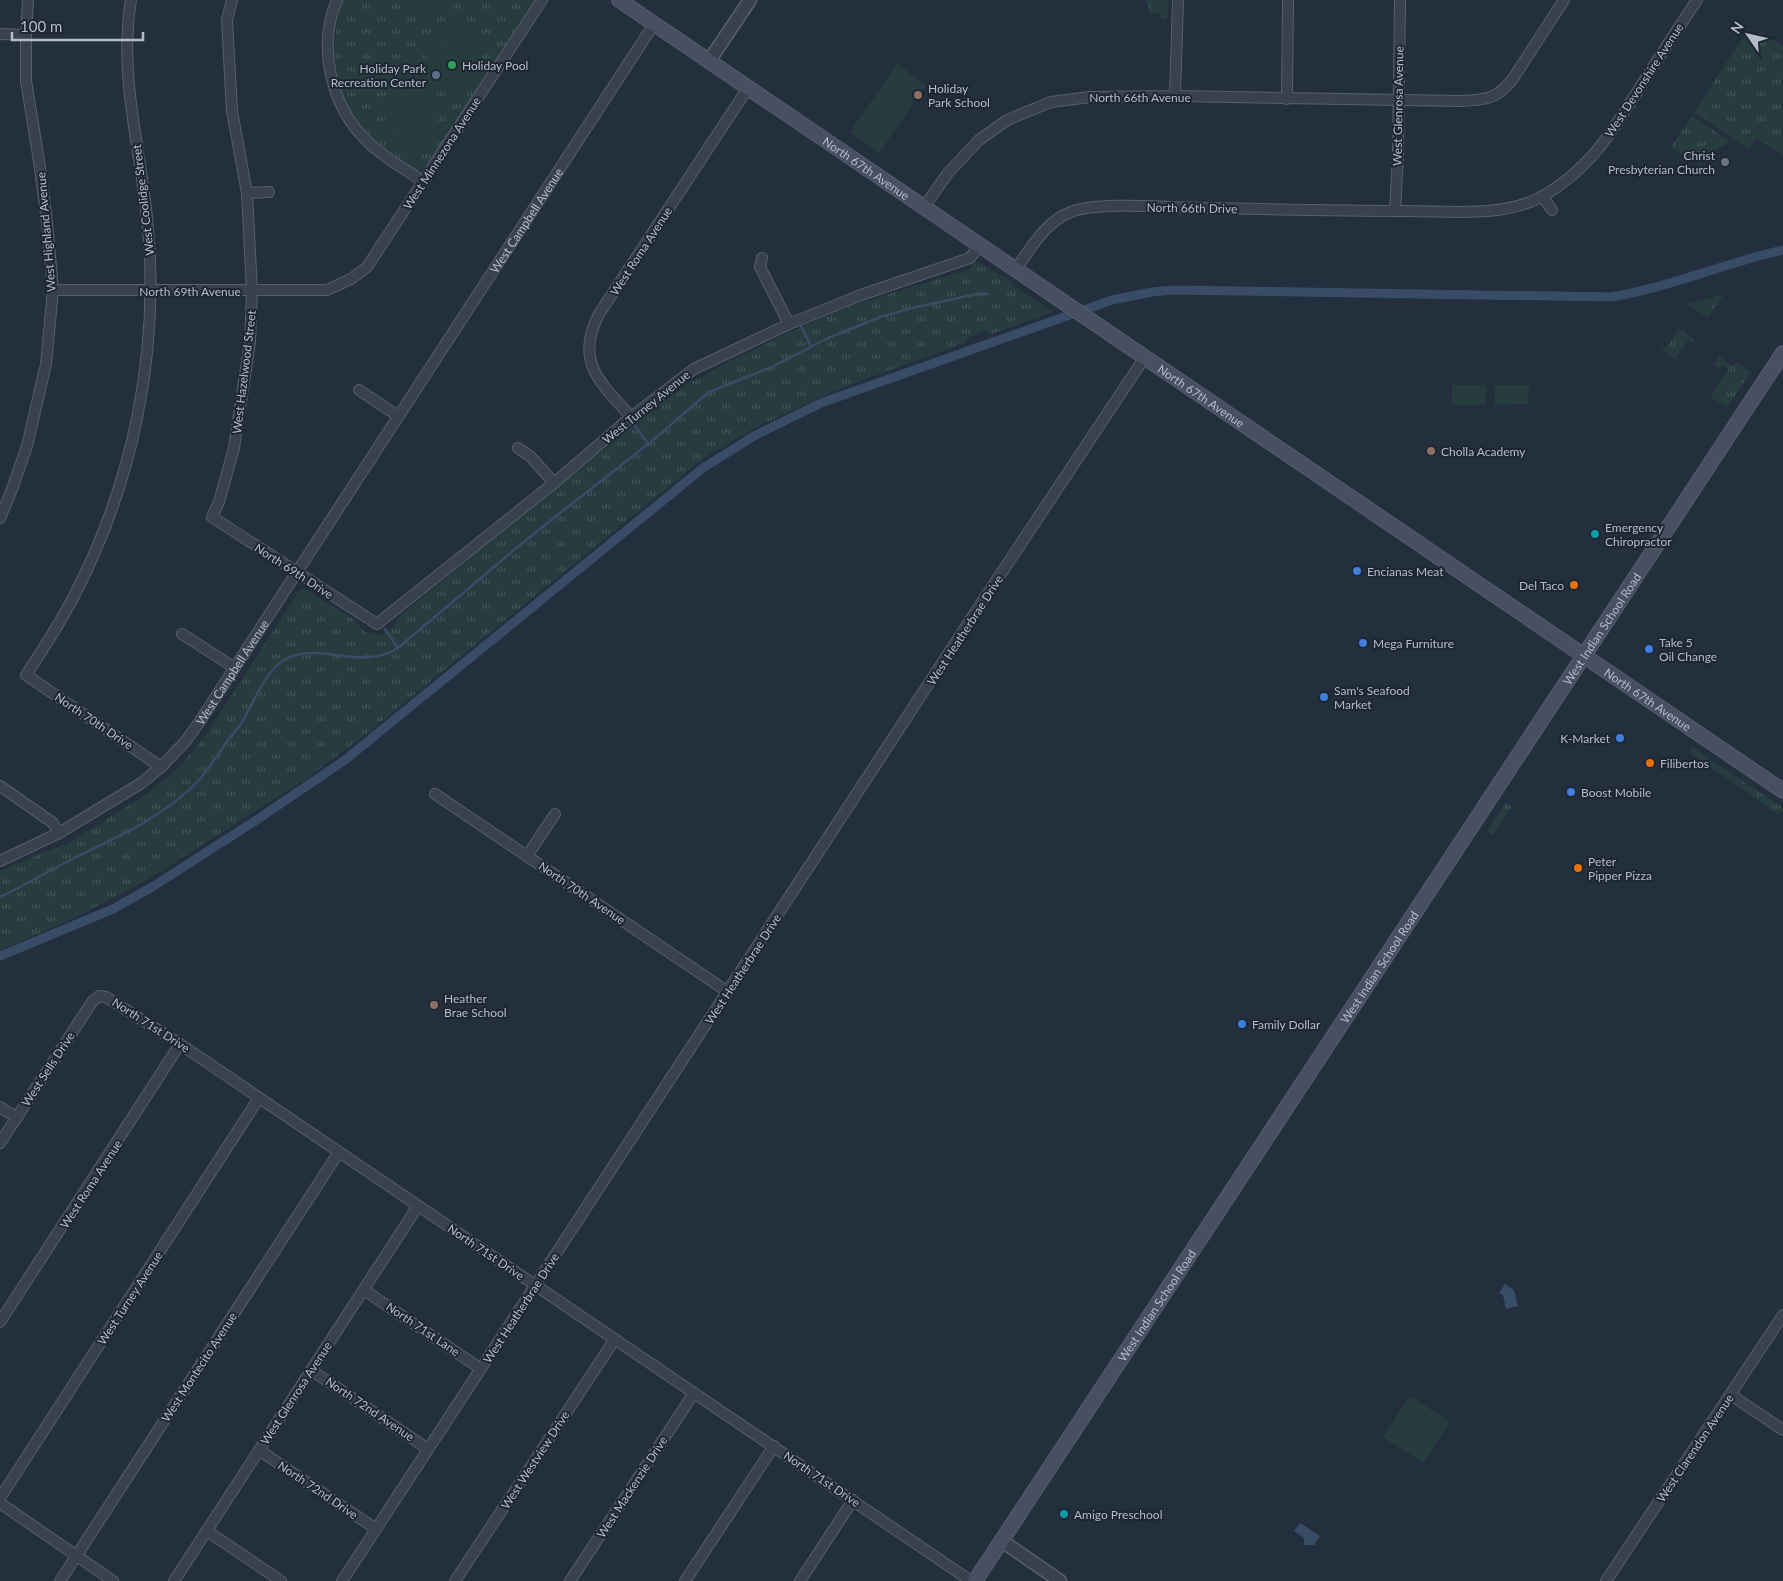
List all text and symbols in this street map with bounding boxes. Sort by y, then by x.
scale bar [12,10,144,42]
north arrow [1723,10,1773,60]
text: 100 m [20,17,62,35]
text: N [1727,18,1747,37]
street label: West Devonshire Avenue [1601,20,1687,140]
street label: West Glenrosa Avenue [1389,46,1407,166]
place label: Holiday Pool [462,58,528,73]
marker: Holiday Pool [446,59,458,71]
place label: Holiday Park Recreation Center [331,61,427,90]
marker: Holiday Park Recreation Center [430,69,442,81]
place label: Holiday Park School [928,81,990,110]
marker: Holiday Park School [912,89,924,101]
street label: North 66th Avenue [1089,90,1191,105]
street label: West Minnezona Avenue [400,94,484,212]
street label: North 67th Avenue [820,133,913,203]
street label: West Coolidge Street [129,143,157,256]
place label: Christ Presbyterian Church [1608,148,1716,177]
marker: Christ Presbyterian Church [1719,156,1731,168]
street label: West Campbell Avenue [486,165,566,276]
street label: West Highland Avenue [33,171,59,293]
street label: North 66th Drive [1146,200,1238,216]
street label: West Roma Avenue [607,204,675,298]
street label: North 69th Avenue [139,284,241,299]
street label: West Hazelwood Street [229,309,259,435]
street label: North 67th Avenue [1155,361,1248,430]
street label: West Turney Avenue [599,367,693,447]
place label: Cholla Academy [1441,444,1526,459]
marker: Cholla Academy [1425,445,1437,457]
place label: Emergency Chiropractor [1605,520,1672,549]
marker: Emergency Chiropractor [1589,528,1601,540]
street label: North 69th Drive [252,540,336,602]
place label: Encianas Meat [1367,564,1444,579]
marker: Encianas Meat [1351,565,1363,577]
street label: West Indian School Road [1559,570,1644,688]
street label: West Heatherbrae Drive [924,572,1006,688]
place label: Del Taco [1519,578,1564,593]
marker: Del Taco [1568,579,1580,591]
street label: West Campbell Avenue [192,617,272,727]
place label: Take 5 Oil Change [1659,635,1717,664]
place label: Mega Furniture [1373,636,1454,651]
marker: Mega Furniture [1357,637,1369,649]
marker: Take 5 Oil Change [1643,643,1655,655]
street label: North 67th Avenue [1602,664,1694,734]
place label: Sam's Seafood Market [1334,683,1410,712]
street label: North 70th Drive [52,689,136,753]
marker: Sam's Seafood Market [1318,691,1330,703]
place label: K-Market [1560,731,1611,746]
marker: K-Market [1614,732,1626,744]
place label: Filibertos [1660,756,1709,771]
marker: Filibertos [1644,757,1656,769]
place label: Boost Mobile [1581,785,1651,800]
marker: Boost Mobile [1565,786,1577,798]
place label: Peter Pipper Pizza [1588,854,1652,883]
street label: North 70th Avenue [536,858,628,928]
marker: Peter Pipper Pizza [1572,862,1584,874]
street label: West Indian School Road [1337,908,1421,1026]
street label: West Heatherbrae Drive [702,911,784,1027]
place label: Heather Brae School [444,991,507,1020]
street label: North 71st Drive [109,994,193,1056]
marker: Heather Brae School [428,999,440,1011]
place label: Family Dollar [1252,1017,1321,1032]
marker: Family Dollar [1236,1018,1248,1030]
street label: West Sells Drive [18,1029,78,1109]
street label: West Roma Avenue [57,1137,125,1231]
street label: North 71st Drive [445,1221,527,1283]
street label: West Indian School Road [1114,1246,1199,1364]
street label: West Turney Avenue [94,1248,166,1348]
street label: West Heatherbrae Drive [480,1250,562,1366]
street label: North 71st Lane [383,1299,463,1359]
street label: West Montecito Avenue [158,1309,240,1425]
street label: West Glenrosa Avenue [257,1339,335,1447]
street label: North 72nd Avenue [323,1374,417,1444]
street label: West Clarendon Avenue [1653,1391,1737,1505]
street label: West Westview Drive [498,1408,572,1512]
street label: West Mackenzie Drive [593,1433,671,1541]
street label: North 71st Drive [781,1448,863,1510]
street label: North 72nd Drive [275,1458,361,1522]
place label: Amigo Preschool [1074,1507,1162,1522]
marker: Amigo Preschool [1058,1508,1070,1520]

